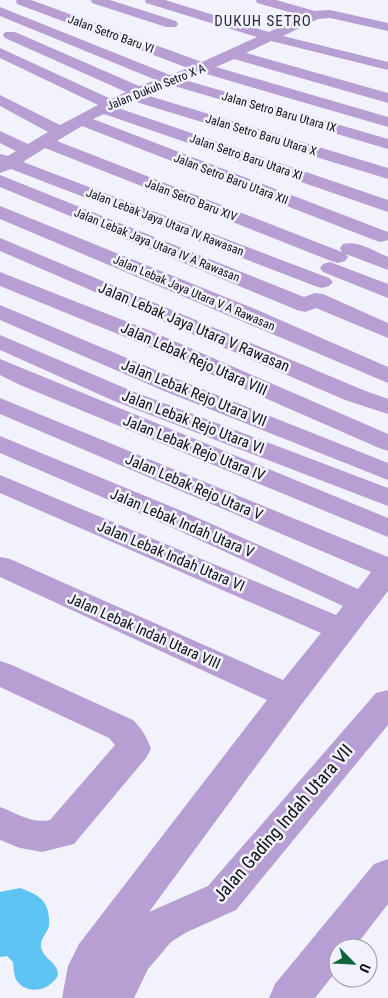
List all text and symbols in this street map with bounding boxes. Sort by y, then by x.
street label: Jalan Setro Baru VI [66,12,156,56]
district label: DUKUH SETRO [214,12,312,30]
street label: Jalan Dukuh Setro X A [105,61,207,113]
street label: Jalan Setro Baru Utara IX [220,89,338,135]
street label: Jalan Setro Baru Utara X [204,111,319,159]
street label: Jalan Setro Baru Utara XI [188,131,304,183]
street label: Jalan Setro Baru Utara XII [172,151,290,207]
street label: Jalan Setro Baru XIV [143,176,239,224]
street label: Jalan Lebak Jaya Utara IV Rawasan [84,185,246,259]
street label: Jalan Lebak Jaya Utara IV A Rawasan [72,205,242,285]
street label: Jalan Lebak Jaya Utara V A Rawasan [111,252,277,334]
street label: Jalan Lebak Jaya Utara V Rawasan [96,278,292,376]
street label: Jalan Lebak Rejo Utara VIII [118,319,270,399]
street label: Jalan Lebak Rejo Utara VII [119,387,267,457]
street label: Jalan Lebak Rejo Utara VI [119,387,267,457]
street label: Jalan Lebak Rejo Utara IV [121,411,268,485]
street label: Jalan Lebak Rejo Utara V [123,450,266,524]
street label: Jalan Lebak Indah Utara V [107,485,257,562]
street label: Jalan Lebak Indah Utara VI [95,517,247,595]
street label: Jalan Lebak Indah Utara VIII [65,589,223,673]
street label: Jalan Gading Indah Utara VII [209,740,357,906]
north arrow [328,938,378,988]
text: U [356,961,374,975]

